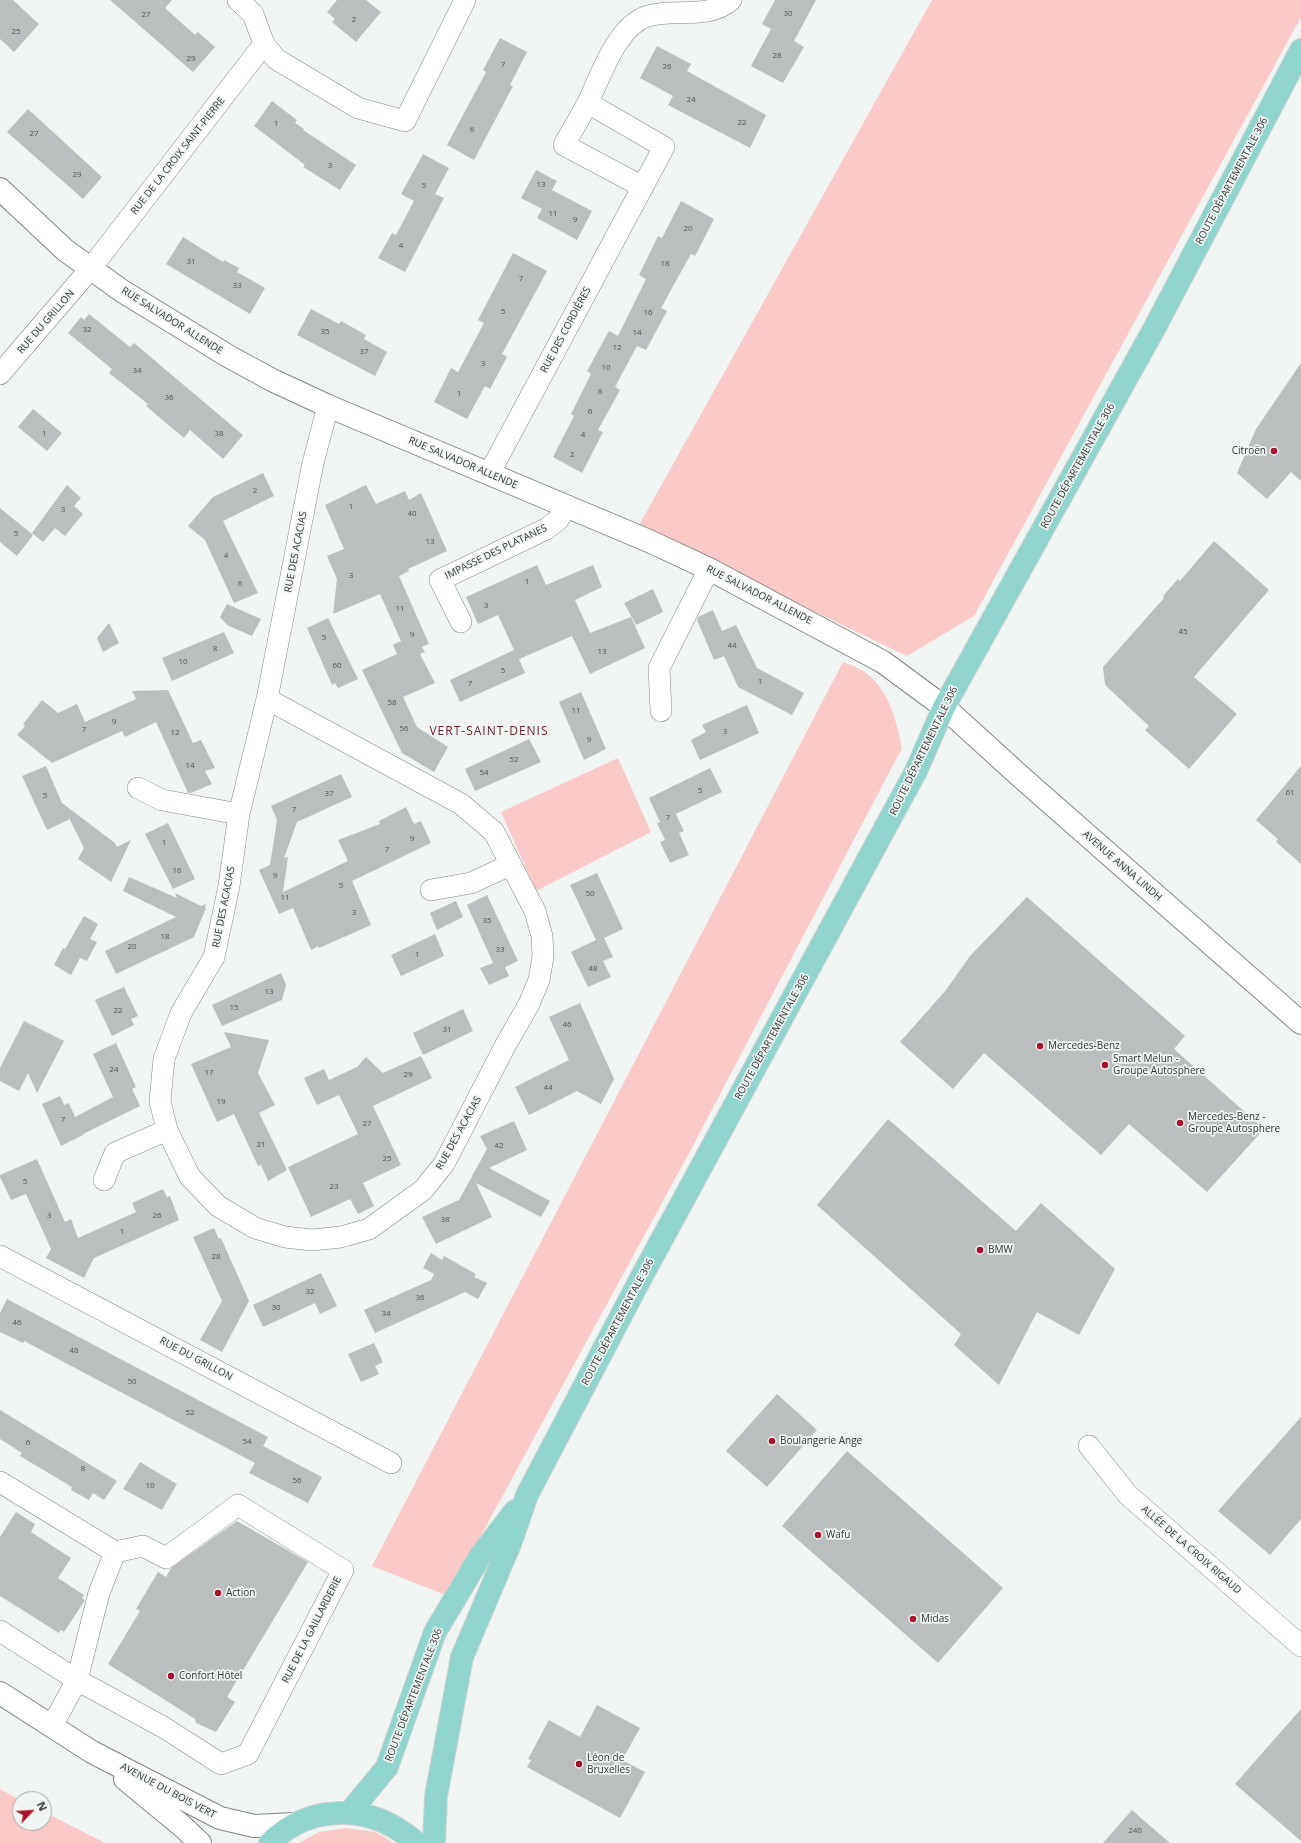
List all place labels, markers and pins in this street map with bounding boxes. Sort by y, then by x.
place label: Citroën [1232,445,1266,457]
marker: Citroën [1269,446,1279,456]
place label: Mercedes-Benz [1048,1040,1120,1052]
marker: Mercedes-Benz [1035,1041,1045,1051]
place label: Smart Melun - Groupe Autosphere [1113,1053,1205,1076]
marker: Smart Melun - Groupe Autosphere [1100,1060,1110,1070]
place label: Mercedes-Benz - Groupe Autosphere [1188,1111,1280,1134]
marker: Mercedes-Benz - Groupe Autosphere [1175,1118,1185,1128]
place label: BMW [988,1244,1013,1256]
marker: BMW [975,1245,985,1255]
place label: Boulangerie Ange [780,1435,862,1447]
marker: Boulangerie Ange [767,1436,777,1446]
place label: Wafu [826,1529,850,1541]
marker: Wafu [813,1530,823,1540]
place label: Action [226,1587,255,1599]
marker: Action [213,1588,223,1598]
place label: Midas [921,1613,949,1625]
marker: Midas [908,1614,918,1624]
place label: Confort Hôtel [179,1670,242,1682]
marker: Confort Hôtel [166,1671,176,1681]
place label: Léon de Bruxelles [587,1752,630,1776]
marker: Léon de Bruxelles [574,1759,584,1769]

